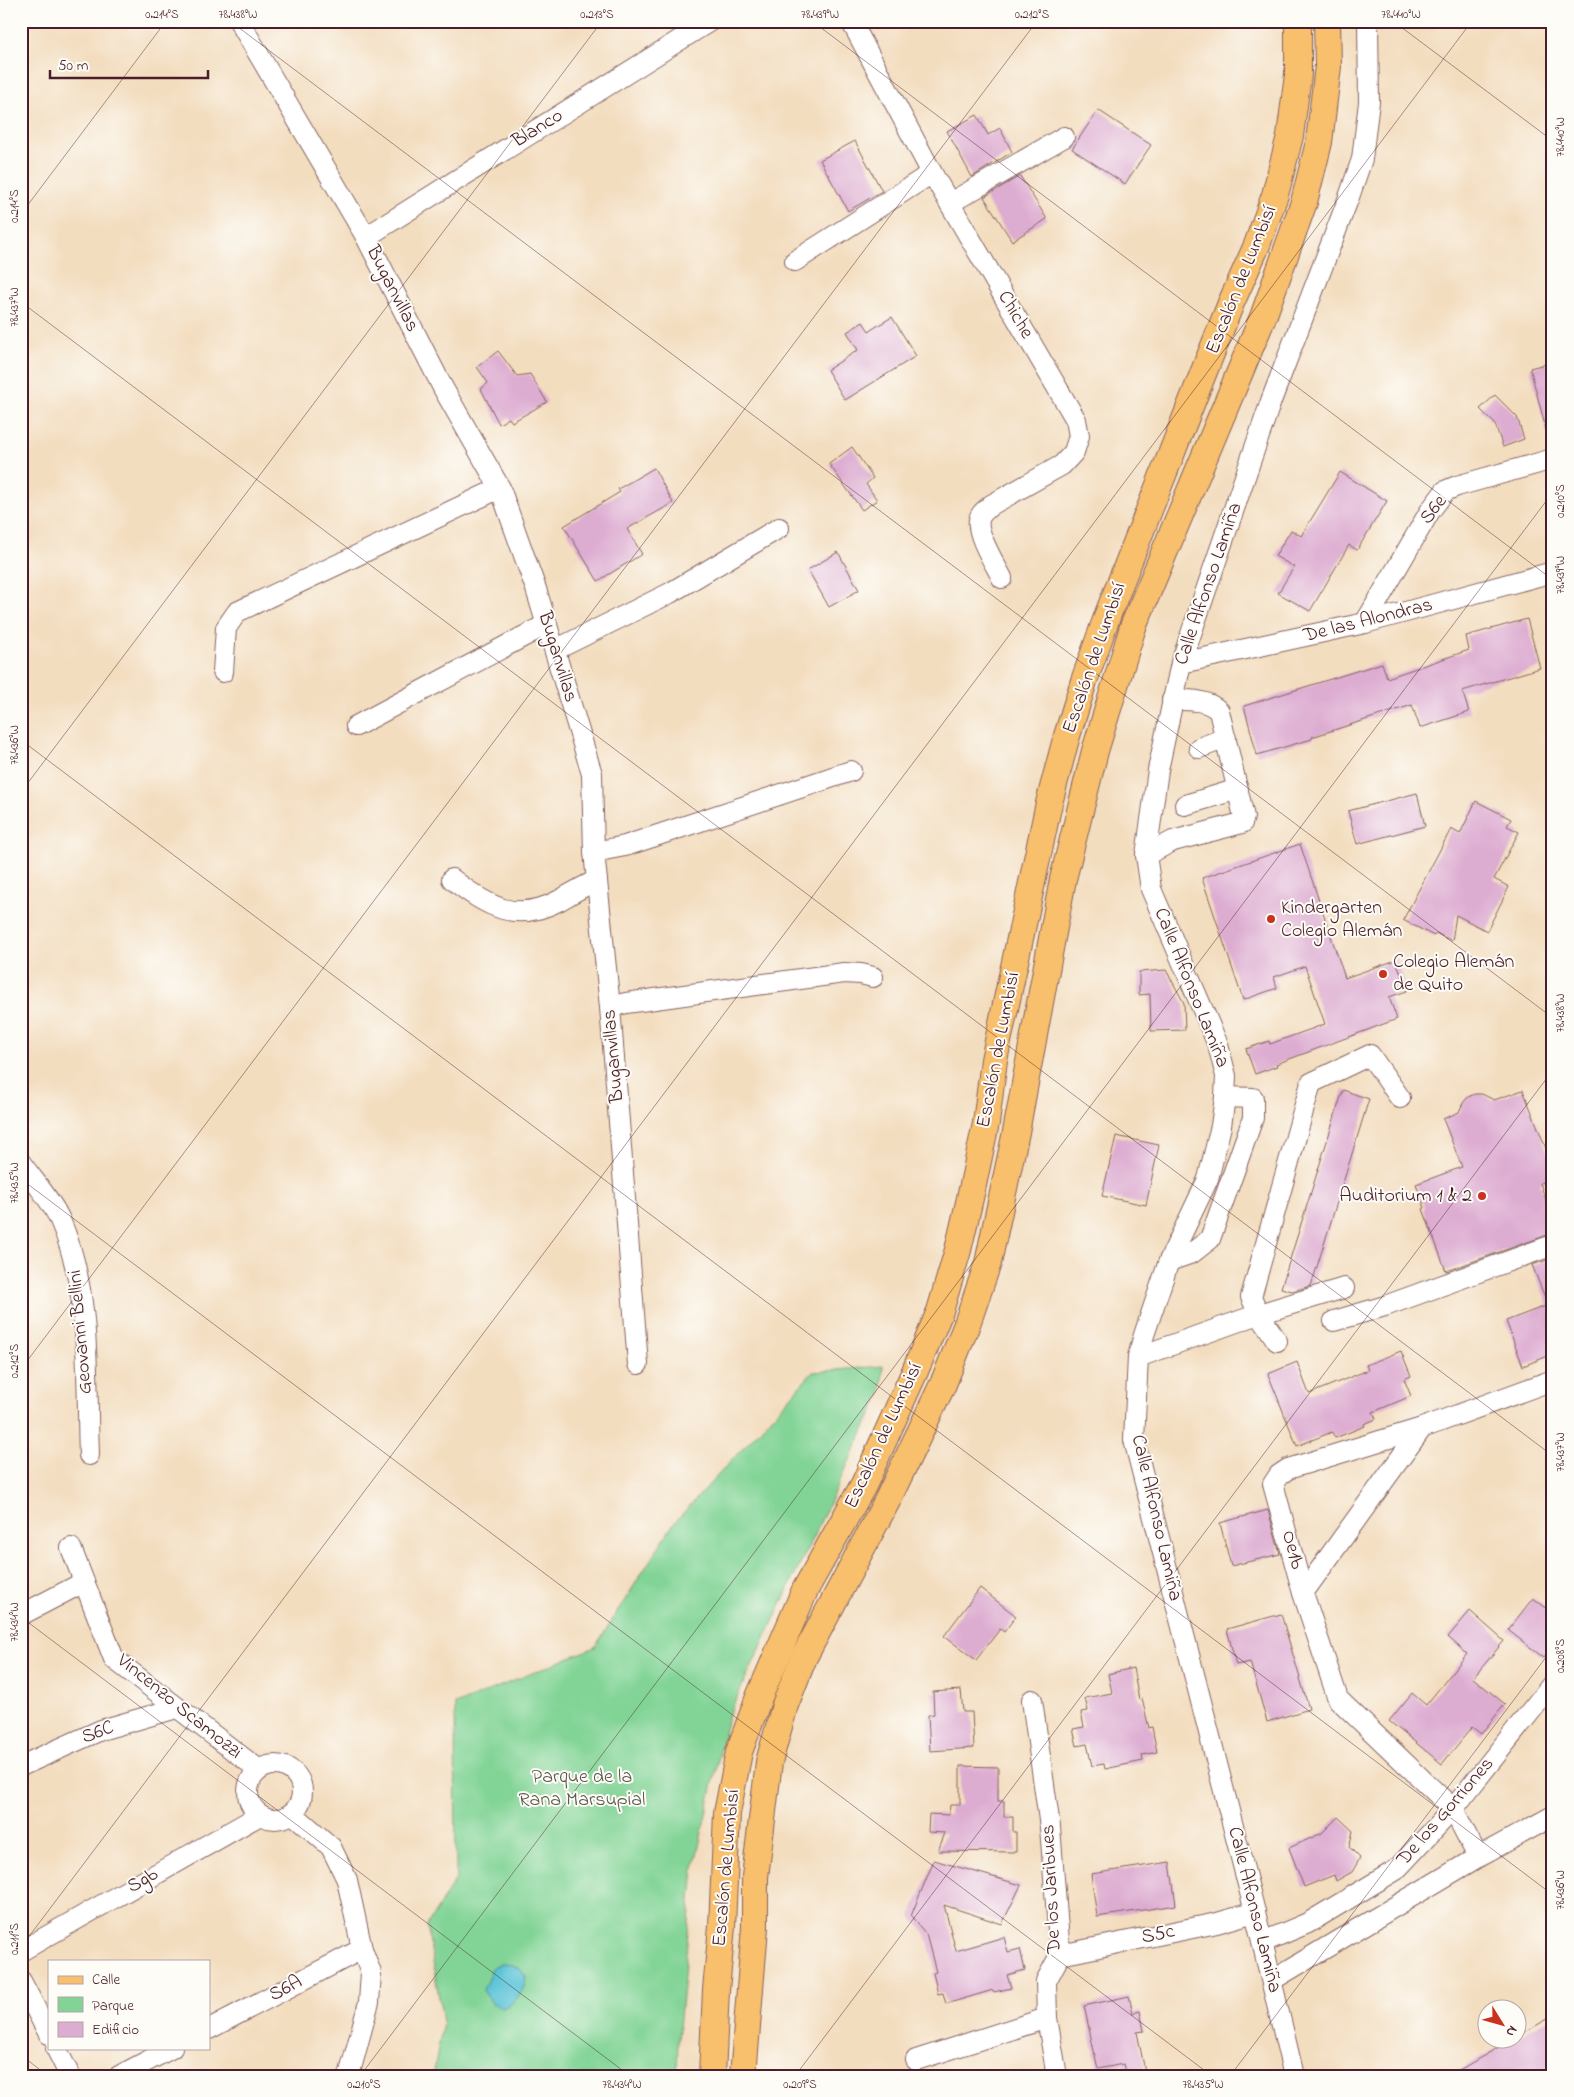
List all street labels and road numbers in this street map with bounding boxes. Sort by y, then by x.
street label: Blanco [506,102,569,157]
street label: Escalón de Lumbisí [1199,201,1285,359]
street label: Buganvillas [357,240,426,338]
street label: Chiche [990,285,1040,345]
street label: S6e [1413,489,1455,531]
street label: Calle Alfonso Lamiña [1168,499,1250,669]
street label: Escalón de Lumbisí [1056,579,1134,737]
street label: De las Alondras [1299,591,1436,651]
street label: Buganvillas [528,607,585,706]
street label: Calle Alfonso Lamiña [1146,904,1236,1072]
street label: Escalón de Lumbisí [970,970,1028,1130]
street label: Buganvillas [595,1008,634,1105]
street label: Geovanni Bellini [61,1268,101,1396]
street label: Escalón de Lumbisí [837,1358,931,1514]
street label: Calle Alfonso Lamiña [1123,1432,1189,1604]
street label: Oe1b [1273,1527,1311,1573]
street label: Vincenzo Scamozzi [109,1647,248,1767]
street label: S6C [78,1714,118,1752]
street label: De los Gorriones [1390,1751,1502,1874]
street label: Escalón de Lumbisí [706,1788,748,1948]
street label: De los Jaribues [1034,1824,1070,1955]
street label: Calle Alfonso Lamiña [1219,1824,1289,1996]
street label: Sgb [122,1860,165,1902]
street label: S5c [1139,1917,1177,1953]
street label: S6A [264,1968,308,2010]

